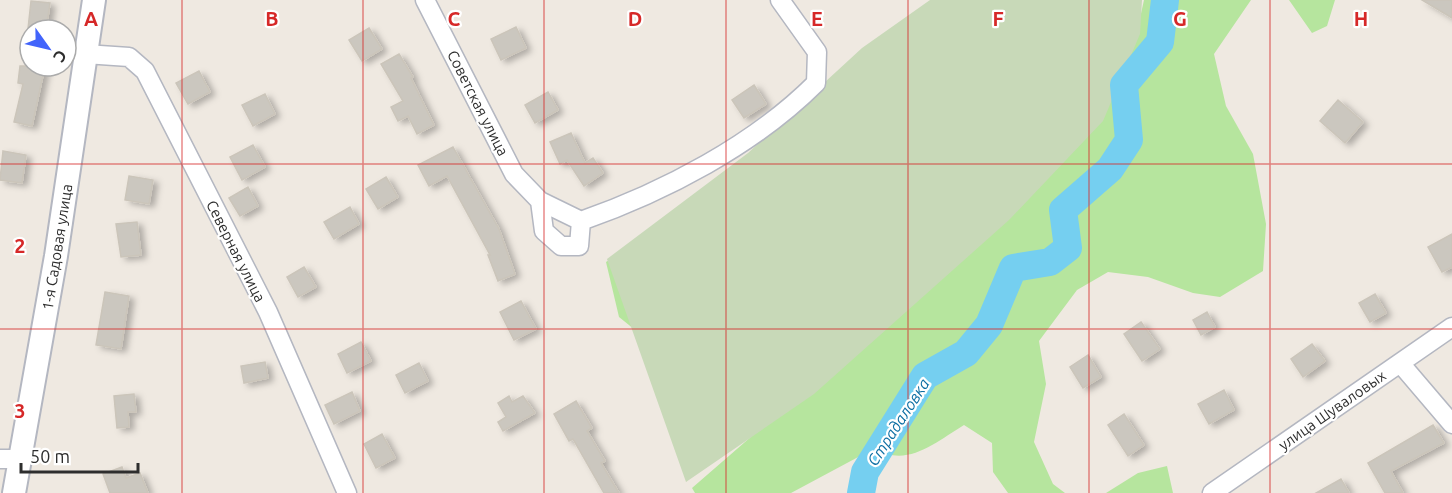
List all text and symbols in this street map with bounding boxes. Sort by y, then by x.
text: A [84,7,98,30]
text: B [265,7,279,30]
text: C [448,7,461,30]
text: D [628,7,642,30]
text: E [811,7,823,30]
text: F [992,7,1004,30]
text: G [1173,7,1187,30]
text: H [1354,7,1368,30]
north arrow [18,18,78,78]
text: С [50,47,71,66]
street label: Советская улица [444,47,512,159]
street label: 1-я Садовая улица [39,183,75,311]
street label: Северная улица [203,197,269,305]
text: 2 [14,234,26,257]
street label: улица Шуваловых [1275,366,1389,453]
water label: Страдаловка [863,375,933,469]
text: 3 [14,399,26,422]
scale bar [21,436,138,474]
text: 50 m [30,446,70,466]

